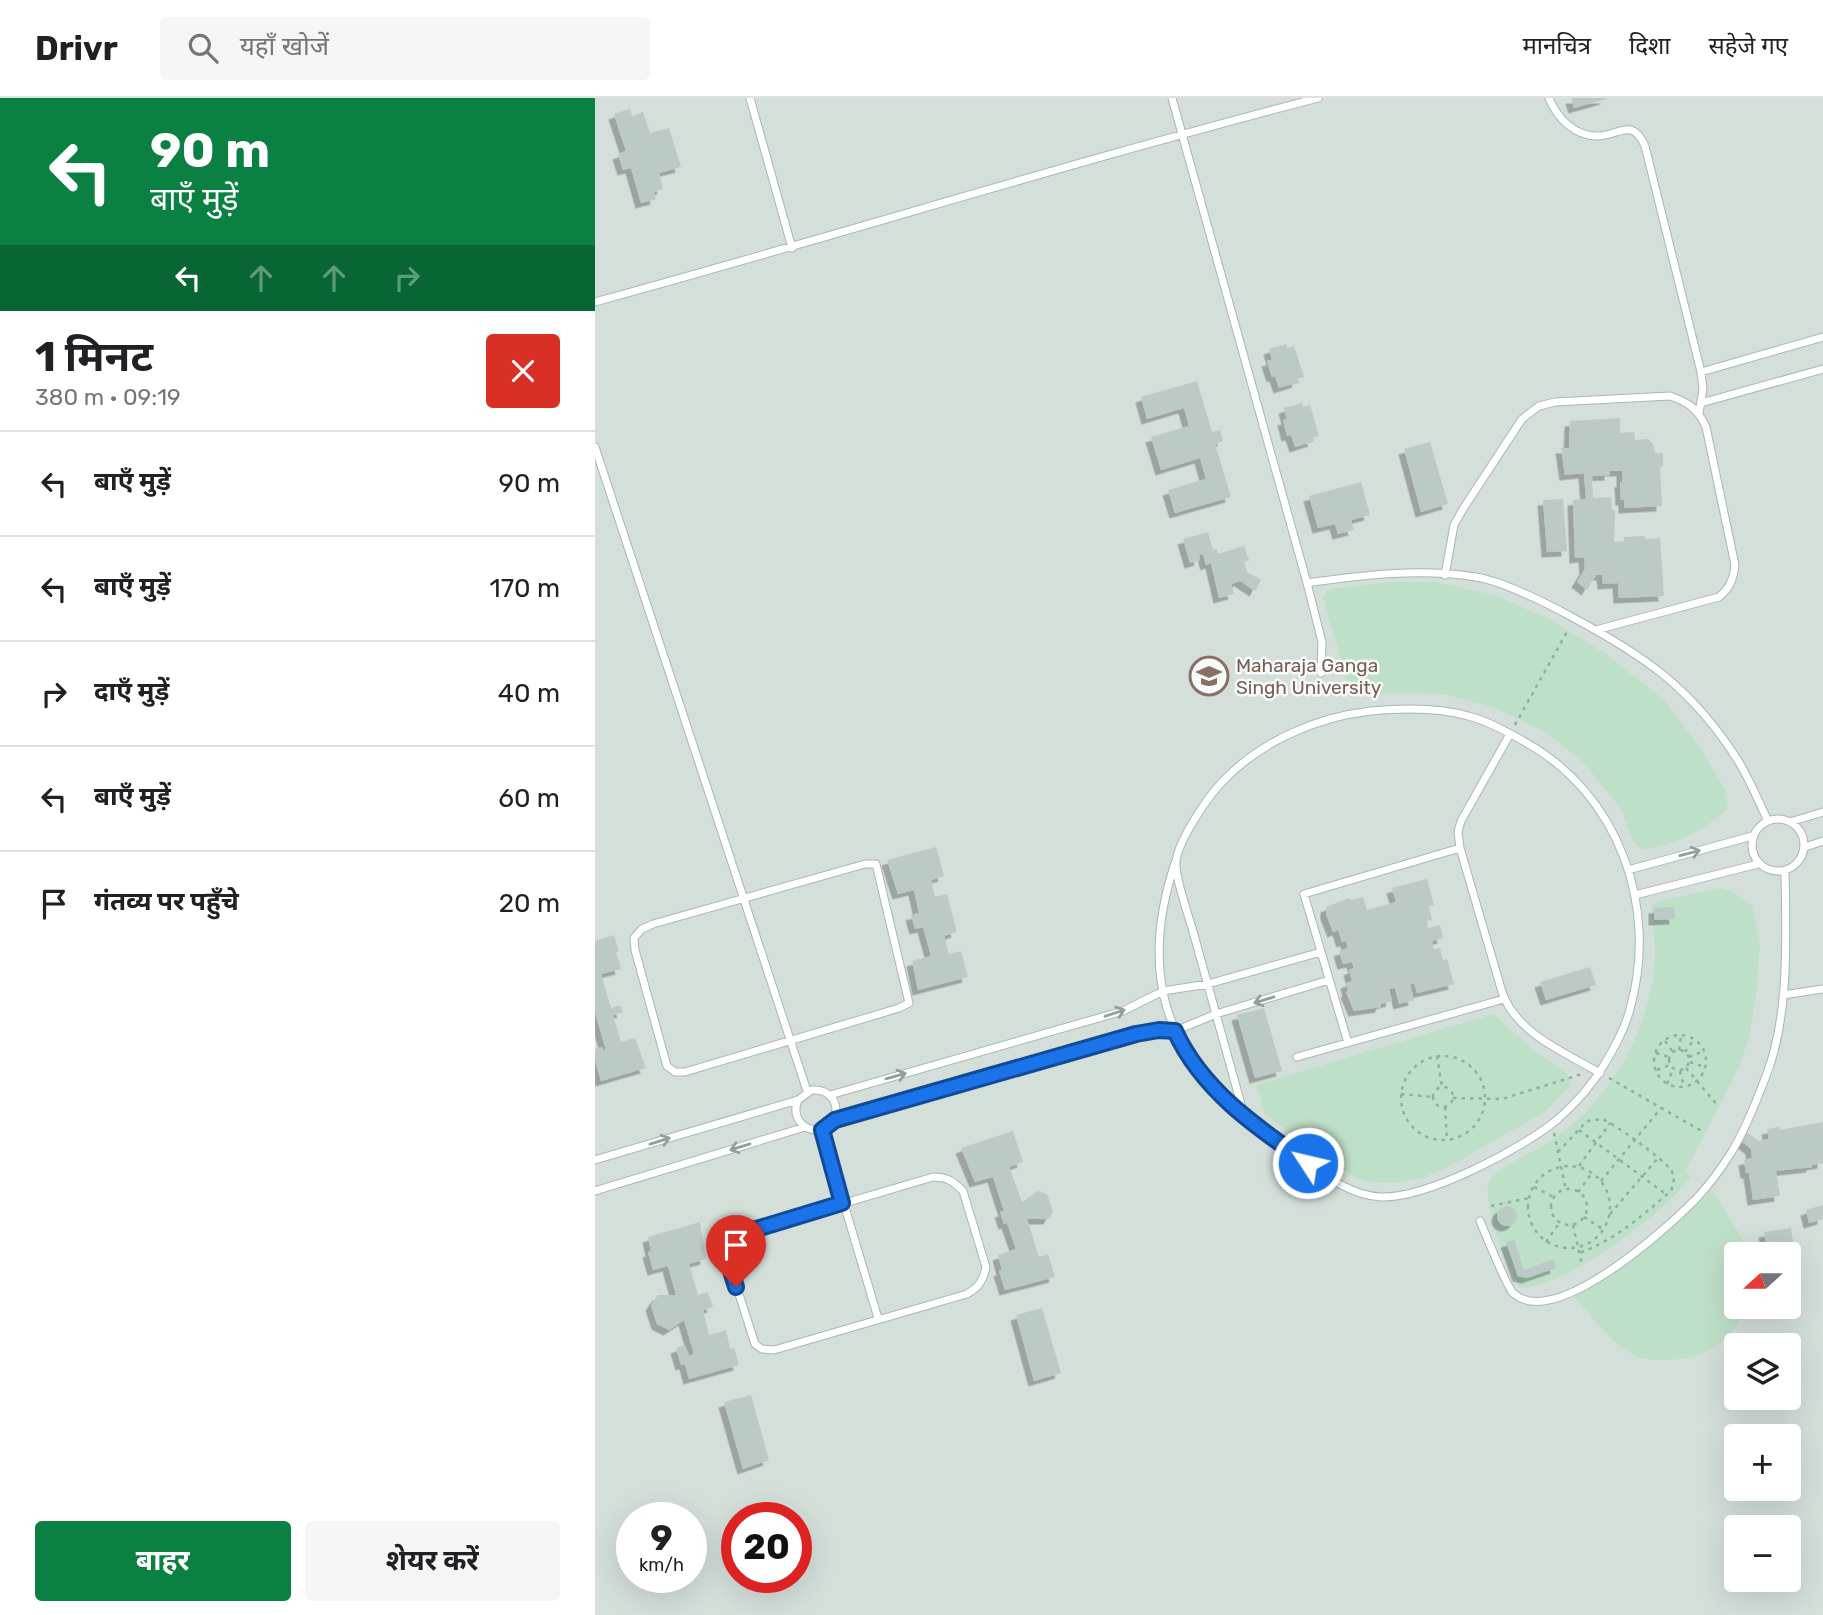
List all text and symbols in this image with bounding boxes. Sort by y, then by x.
search box [160,17,650,80]
text: Drivr [35,29,118,68]
icon: search [184,29,222,67]
text: यहाँ खोजें [240,31,329,62]
text: मानचित्र [1522,32,1591,60]
text: दिशा [1629,32,1671,60]
text: सहेजे गए [1709,32,1788,60]
text: 90 m [150,121,270,179]
icon: left [35,126,126,217]
text: बाएँ मुड़ें [150,180,238,218]
icon: left [169,259,207,297]
icon: ahead [242,259,280,297]
icon: ahead [315,259,353,297]
icon: right [388,259,426,297]
text: 1 मिनट [35,332,153,382]
button: close [486,334,560,408]
text: 380 m · 09:19 [35,383,181,411]
icon: left [35,465,73,503]
text: बाएँ मुड़ें [94,466,171,497]
text: 90 m [499,468,560,499]
icon: left [35,570,73,608]
text: बाएँ मुड़ें [94,571,171,602]
text: 170 m [490,573,560,604]
place label: Maharaja Ganga Singh University [1236,654,1381,699]
school or university icon: Maharaja Ganga Singh University [1188,655,1230,697]
icon: right [35,675,73,713]
text: दाएँ मुड़ें [94,676,169,707]
text: 40 m [498,678,560,709]
icon: left [35,780,73,818]
text: बाएँ मुड़ें [94,781,171,812]
text: 60 m [498,783,560,814]
one-way arrow [1679,846,1701,859]
icon: arrive [35,885,73,923]
text: गंतव्य पर पहुँचे [94,886,239,917]
text: 20 m [499,888,560,919]
one-way arrow [1253,994,1275,1007]
one-way arrow [1103,1006,1125,1018]
one-way arrow [885,1069,907,1082]
position arrow [1271,1126,1345,1200]
one-way arrow [649,1133,671,1146]
one-way arrow [729,1142,751,1155]
pin [706,1215,766,1287]
icon: arrive [717,1226,755,1264]
north arrow [1724,1242,1801,1320]
map controls [1724,1242,1801,1592]
button: layers [1724,1333,1801,1410]
button: + [1724,1424,1801,1501]
speed limit sign: 20 [721,1502,812,1593]
button: − [1724,1515,1801,1592]
text: 9 [650,1517,673,1559]
button: बाहर [35,1521,291,1601]
button: शेयर करें [305,1521,560,1601]
text: km/h [639,1554,684,1576]

